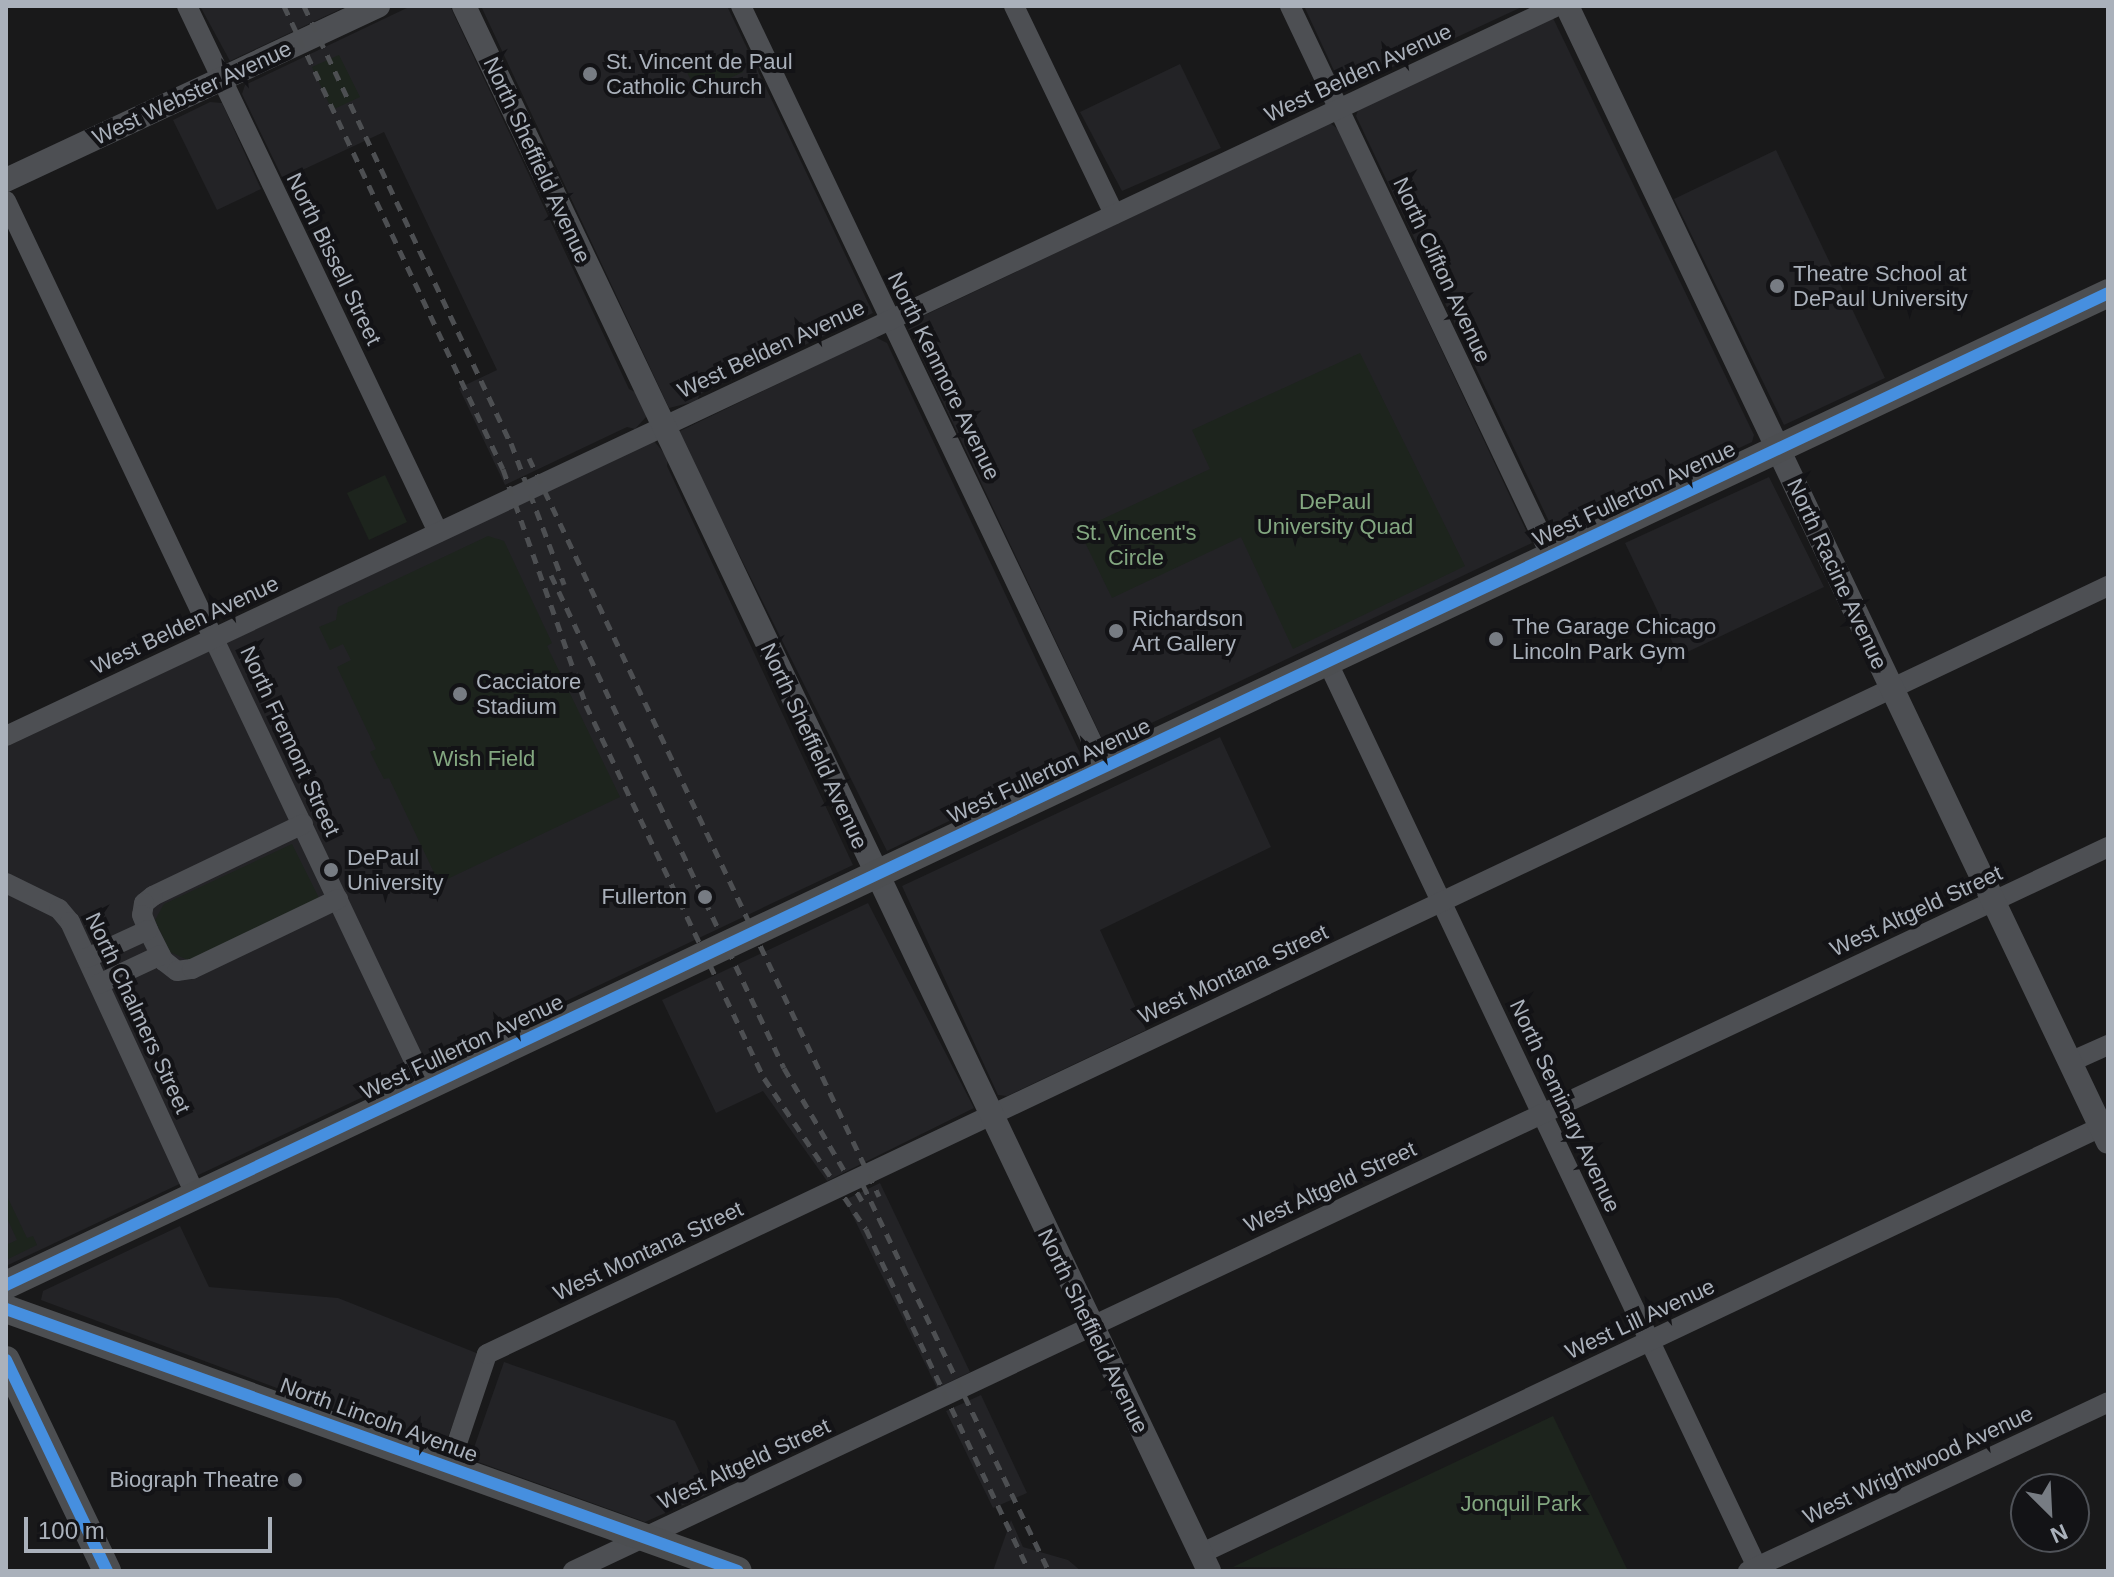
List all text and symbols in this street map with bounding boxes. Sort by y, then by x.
street label: West Belden Avenue [1260,18,1456,128]
street label: West Webster Avenue [88,35,296,151]
place label: St. Vincent de Paul Catholic Church [606,48,793,100]
street label: North Sheffield Avenue [477,52,597,268]
marker: St. Vincent de Paul Catholic Church [581,65,599,83]
street label: North Bissell Street [281,169,387,349]
street label: North Clifton Avenue [1387,173,1497,367]
place label: Theatre School at DePaul University [1793,260,1968,312]
street label: North Kenmore Avenue [882,267,1006,485]
marker: Theatre School at DePaul University [1768,277,1786,295]
street label: West Belden Avenue [673,294,869,404]
street label: West Fullerton Avenue [1528,435,1740,553]
street label: North Racine Avenue [1781,474,1893,674]
park label: DePaul University Quad [1257,488,1413,540]
park label: St. Vincent's Circle [1075,519,1197,570]
street label: West Belden Avenue [87,570,283,680]
place label: Richardson Art Gallery [1132,605,1243,656]
place label: The Garage Chicago Lincoln Park Gym [1512,613,1716,664]
marker: Richardson Art Gallery [1107,622,1125,640]
marker: The Garage Chicago Lincoln Park Gym [1487,630,1505,648]
street label: North Sheffield Avenue [754,638,874,854]
street label: North Fremont Street [234,642,346,840]
place label: Cacciatore Stadium [476,668,581,720]
marker: Cacciatore Stadium [451,685,469,703]
street label: West Fullerton Avenue [943,712,1155,830]
park label: Wish Field [433,746,535,772]
place label: DePaul University [347,844,444,896]
street label: West Altgeld Street [1825,859,2007,963]
marker: DePaul University [322,861,340,879]
place label: Fullerton [601,884,687,910]
marker: Fullerton [694,886,716,908]
street label: North Chalmers Street [80,908,196,1118]
street label: West Montana Street [1134,918,1332,1030]
street label: West Fullerton Avenue [356,988,568,1106]
street label: North Seminary Avenue [1504,995,1626,1217]
street label: West Altgeld Street [1239,1135,1421,1239]
street label: West Montana Street [549,1195,747,1307]
street label: North Sheffield Avenue [1032,1224,1154,1438]
street label: West Lill Avenue [1561,1273,1719,1365]
street label: North Lincoln Avenue [276,1372,482,1468]
street label: West Wrightwood Avenue [1798,1400,2038,1530]
street label: West Altgeld Street [653,1412,835,1516]
place label: Biograph Theatre [109,1467,279,1493]
marker: Biograph Theatre [286,1471,304,1489]
north arrow [2010,1473,2090,1553]
park label: Jonquil Park [1460,1491,1582,1517]
scale bar [28,1501,276,1551]
text: 100 m [38,1517,105,1544]
text: N [2047,1519,2072,1548]

